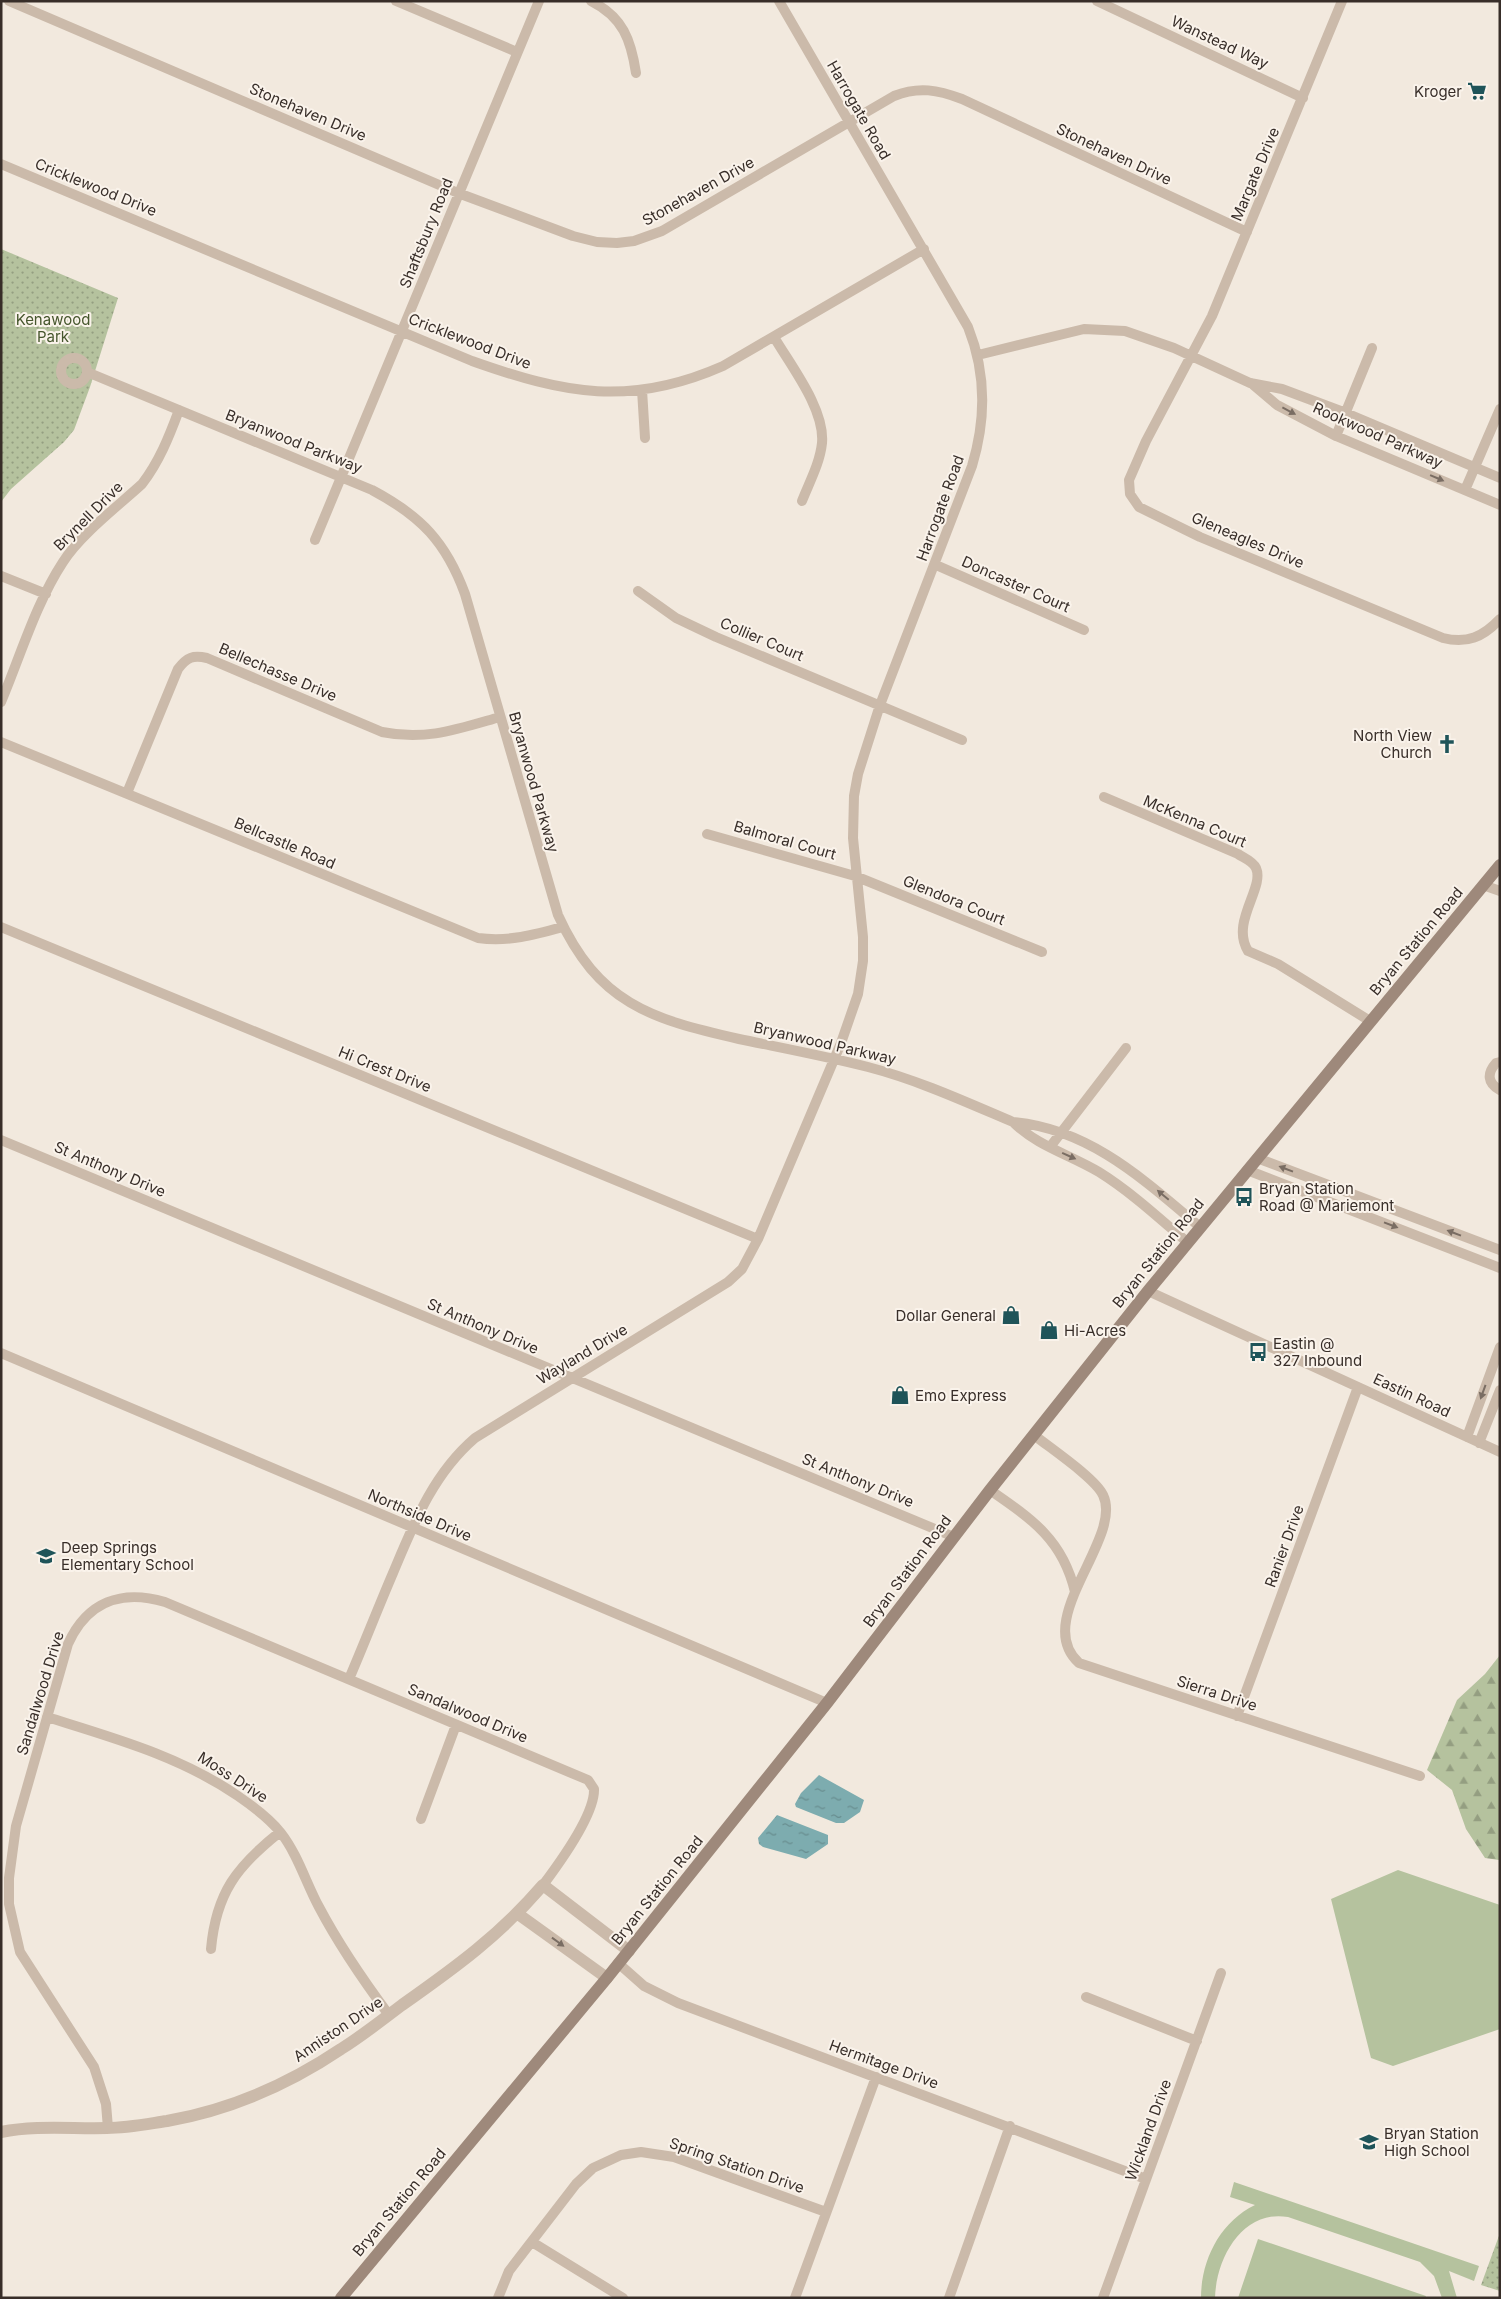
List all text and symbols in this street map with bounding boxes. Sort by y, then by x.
street label: Wanstead Way [1168,11,1272,73]
street label: Harrogate Road [823,57,895,163]
street label: Stonehaven Drive [247,79,369,145]
supermarket icon: Kroger [1466,80,1488,102]
place label: Kroger [1414,82,1462,101]
street label: Stonehaven Drive [1053,119,1175,189]
street label: Margate Drive [1227,124,1283,224]
street label: Stonehaven Drive [639,152,757,230]
street label: Cricklewood Drive [32,154,160,220]
street label: Shaftsbury Road [395,175,457,291]
street label: Cricklewood Drive [406,309,534,373]
park label: Kenawood Park [16,310,90,346]
street label: Rookwood Parkway [1310,398,1446,472]
street label: Bryanwood Parkway [223,405,366,477]
one-way arrow [1282,407,1297,415]
street label: Harrogate Road [912,452,968,564]
one-way arrow [1430,474,1445,482]
street label: Brynell Drive [49,477,127,555]
street label: Gleneagles Drive [1189,508,1307,572]
street label: Doncaster Court [959,552,1073,616]
street label: Collier Court [717,613,807,665]
street label: Bellechasse Drive [216,639,340,705]
street label: Bryanwood Parkway [505,709,563,855]
place label: North View Church [1353,726,1432,762]
church icon: North View Church [1436,733,1458,755]
street label: McKenna Court [1141,791,1250,851]
street label: Bellcastle Road [231,813,339,873]
street label: Balmoral Court [732,816,838,864]
street label: Glendora Court [900,871,1008,929]
street label: Bryan Station Road [1365,883,1467,999]
street label: Bryanwood Parkway [752,1017,899,1069]
street label: Hi Crest Drive [336,1042,434,1096]
street label: St Anthony Drive [51,1137,169,1201]
one-way arrow [1062,1152,1076,1160]
one-way arrow [1279,1164,1293,1172]
place label: Bryan Station Road @ Mariemont [1259,1179,1394,1215]
bus stop icon: Bryan Station Road @ Mariemont [1233,1186,1255,1208]
one-way arrow [1156,1190,1169,1201]
street label: Bryan Station Road [1108,1194,1208,1312]
one-way arrow [1384,1222,1398,1230]
one-way arrow [1446,1229,1461,1237]
street label: St Anthony Drive [424,1294,542,1358]
shop icon: Dollar General [1000,1304,1022,1326]
place label: Dollar General [895,1306,996,1325]
shop icon: Hi-Acres [1038,1319,1060,1341]
street label: Wayland Drive [533,1320,631,1388]
place label: Hi-Acres [1064,1321,1126,1340]
place label: Eastin @ 327 Inbound [1273,1334,1362,1370]
bus stop icon: Eastin @ 327 Inbound [1247,1341,1269,1363]
street label: Eastin Road [1370,1369,1454,1421]
shop icon: Emo Express [889,1384,911,1406]
one-way arrow [1479,1384,1486,1399]
place label: Emo Express [915,1386,1007,1405]
street label: St Anthony Drive [799,1449,917,1511]
street label: Northside Drive [365,1485,475,1545]
street label: Ranier Drive [1260,1502,1308,1590]
street label: Bryan Station Road [859,1511,955,1631]
place label: Deep Springs Elementary School [61,1538,194,1574]
school or university icon: Deep Springs Elementary School [35,1545,57,1567]
street label: Sandalwood Drive [12,1629,68,1757]
street label: Sierra Drive [1174,1671,1260,1715]
street label: Sandalwood Drive [405,1679,531,1747]
street label: Moss Drive [194,1747,272,1807]
street label: Bryan Station Road [607,1831,707,1949]
one-way arrow [551,1937,564,1947]
street label: Anniston Drive [290,1992,386,2066]
street label: Hermitage Drive [827,2035,941,2093]
street label: Wickland Drive [1121,2077,1175,2183]
place label: Bryan Station High School [1384,2124,1479,2160]
school or university icon: Bryan Station High School [1358,2131,1380,2153]
street label: Spring Station Drive [667,2133,807,2197]
street label: Bryan Station Road [348,2144,450,2260]

